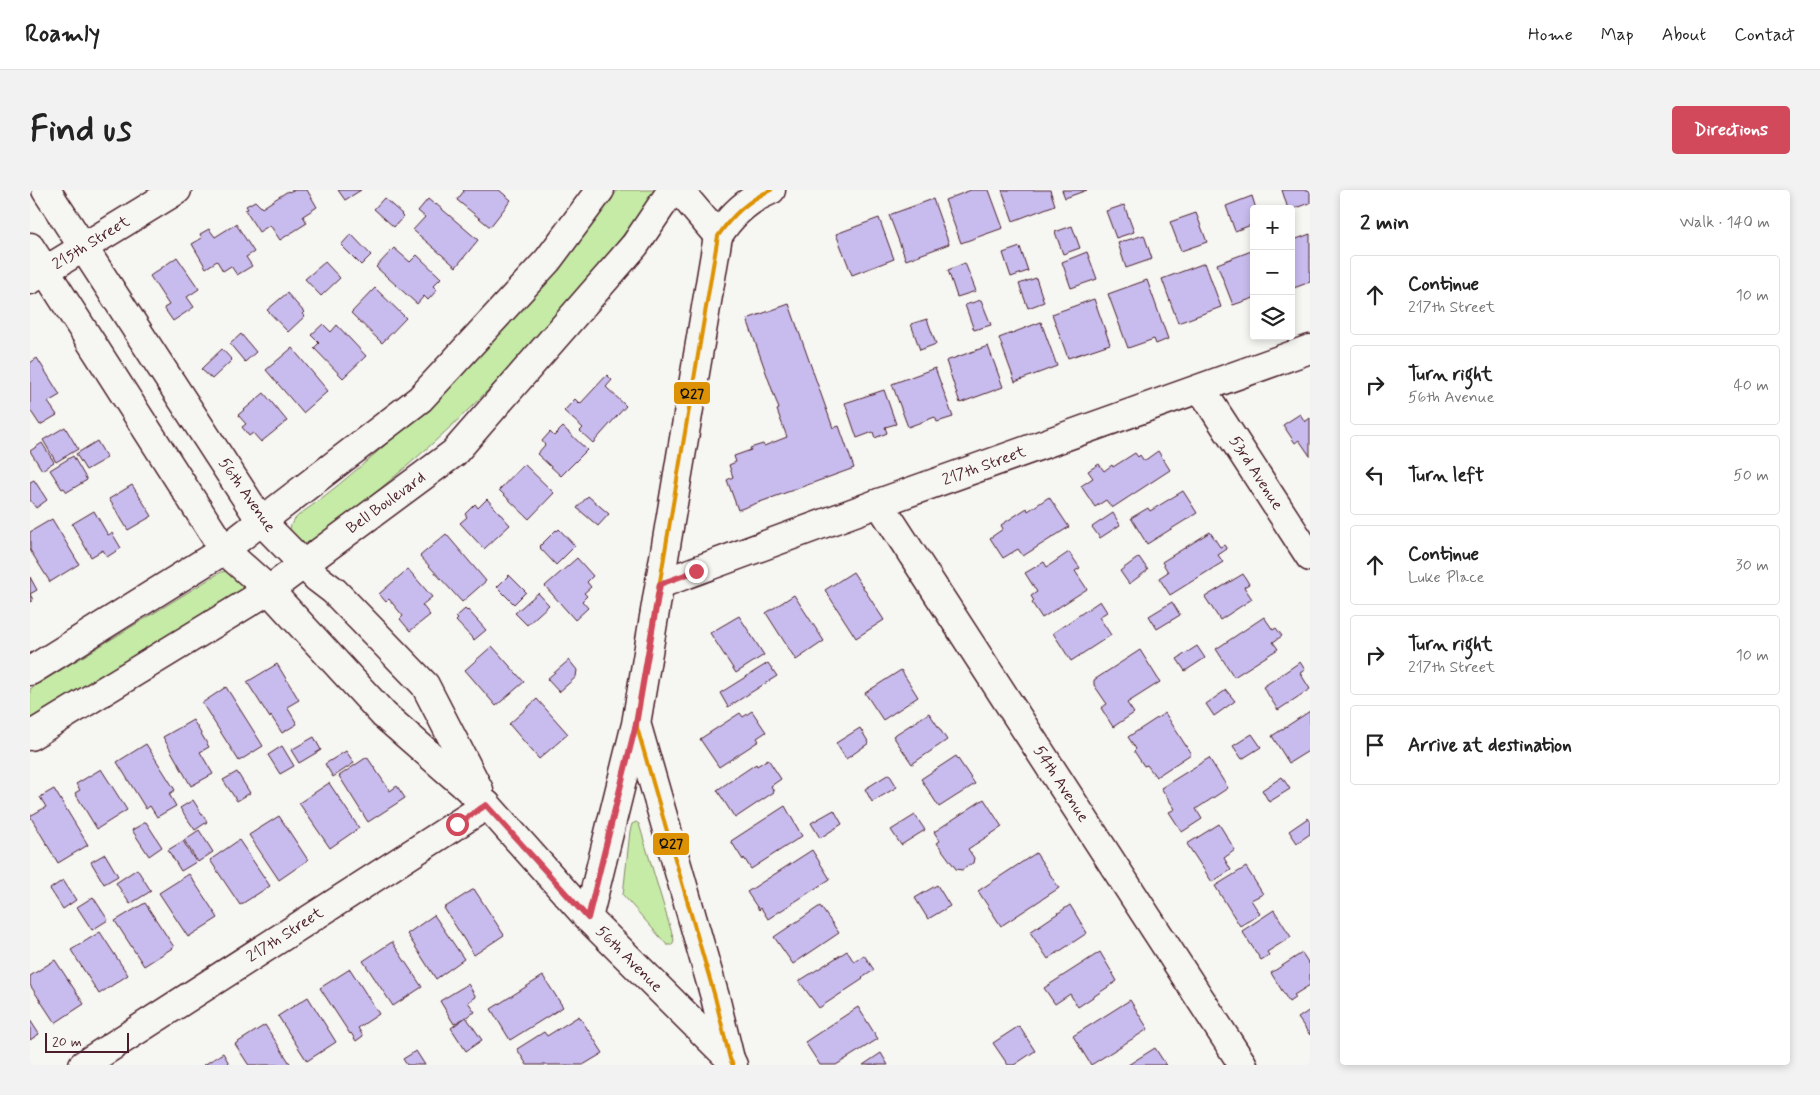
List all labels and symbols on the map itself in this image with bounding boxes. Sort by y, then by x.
street label: 215th Street [48,211,134,275]
line badge: Q27 [673,381,711,405]
text: Q27 [680,385,704,403]
street label: 53rd Avenue [1224,432,1288,514]
street label: 217th Street [939,441,1029,491]
street label: 56th Avenue [214,454,280,537]
street label: Bell Boulevard [342,467,430,539]
route end [685,560,708,583]
street label: 54th Avenue [1028,742,1094,826]
route start [446,813,469,836]
line badge: Q27 [652,832,690,856]
text: Q27 [659,835,683,853]
street label: 217th Street [243,902,328,968]
street label: 56th Avenue [591,921,667,997]
scale bar [45,1030,129,1053]

